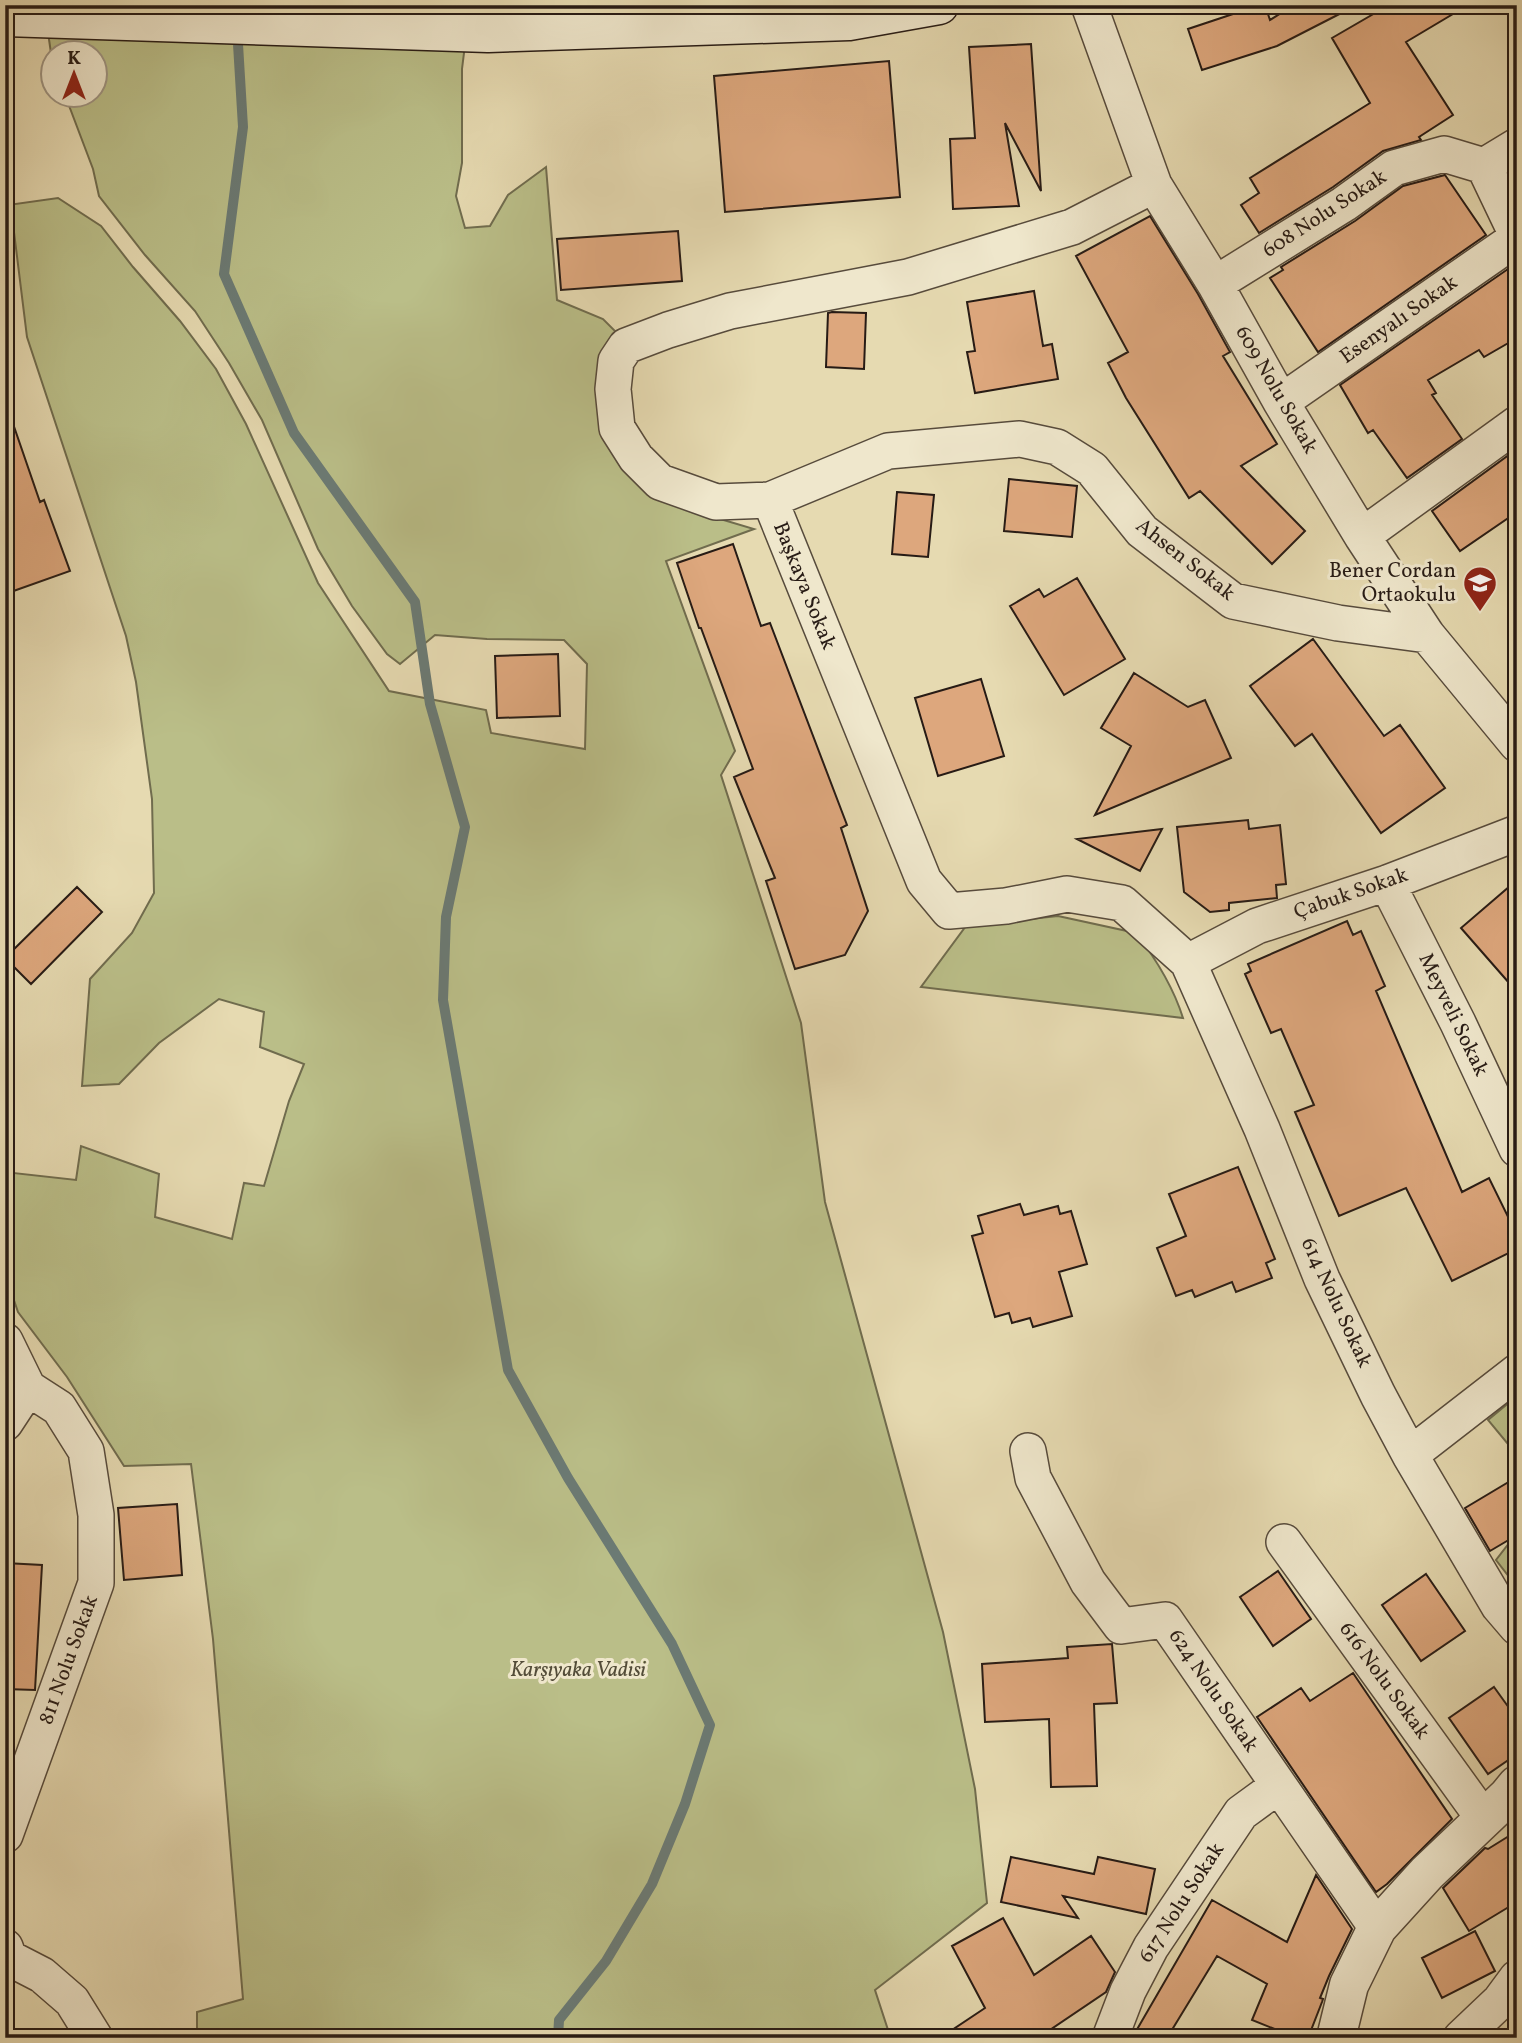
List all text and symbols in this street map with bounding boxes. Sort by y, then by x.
north arrow [38,38,108,108]
text: K [67,46,81,72]
street label: 608 Nolu Sokak [1257,163,1393,265]
street label: Esenyalı Sokak [1334,268,1464,371]
street label: 609 Nolu Sokak [1228,321,1325,460]
street label: Ahsen Sokak [1129,512,1241,608]
street label: Başkaya Sokak [765,518,843,655]
place label: Bener Cordan Ortaokulu [1329,557,1456,610]
school or university icon: Bener Cordan Ortaokulu [1461,564,1499,613]
street label: Çabuk Sokak [1290,861,1413,927]
street label: Meyveli Sokak [1411,949,1496,1082]
street label: 614 Nolu Sokak [1293,1233,1379,1373]
street label: 811 Nolu Sokak [32,1591,106,1729]
street label: 616 Nolu Sokak [1332,1617,1437,1746]
street label: 624 Nolu Sokak [1161,1624,1265,1759]
park label: Karşıyaka Vadisi [510,1656,647,1685]
street label: 617 Nolu Sokak [1132,1837,1232,1969]

